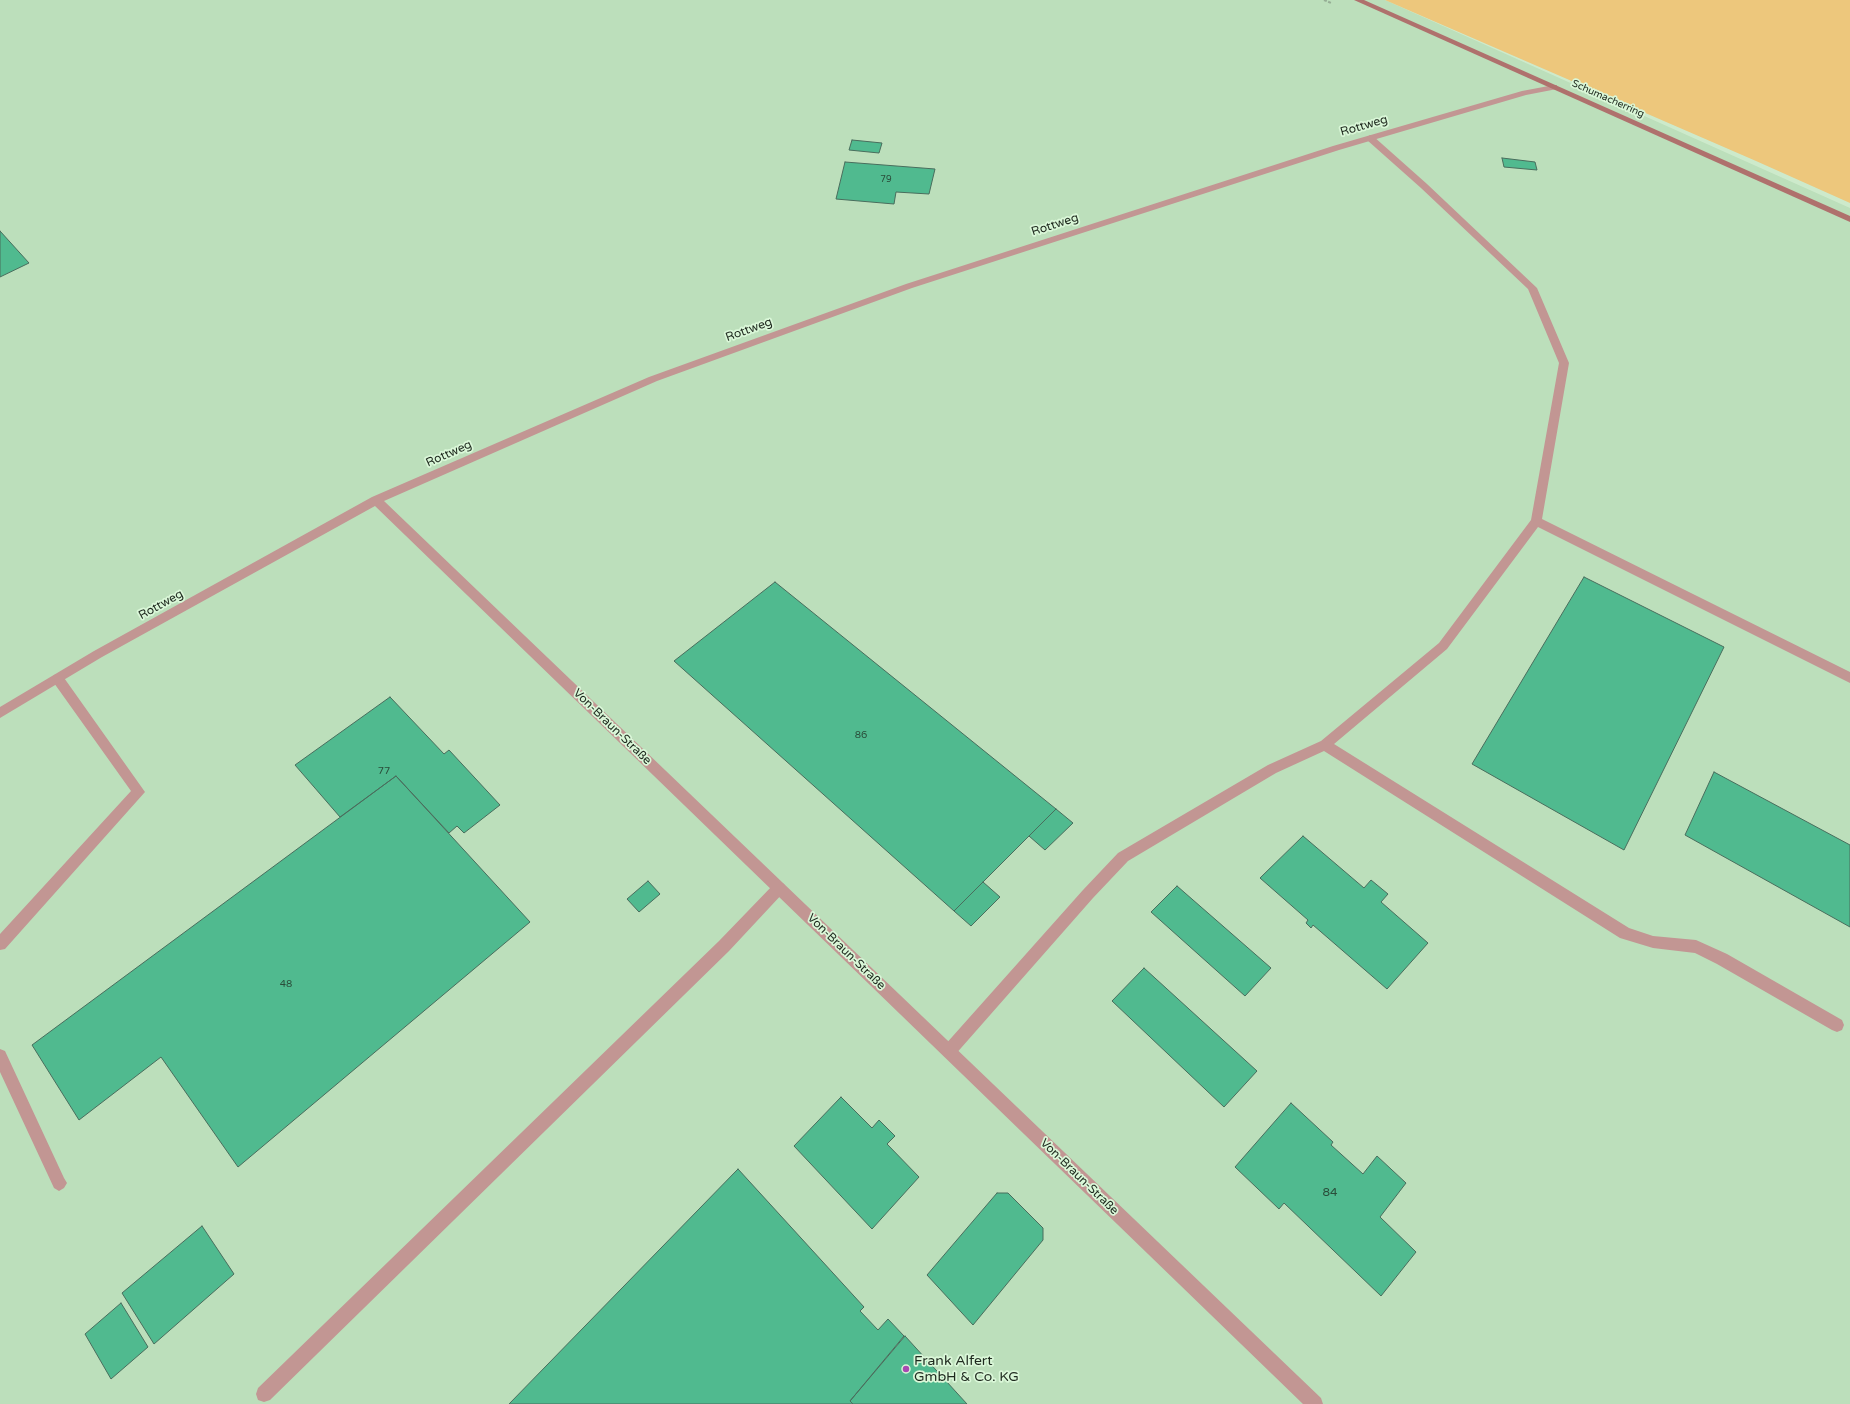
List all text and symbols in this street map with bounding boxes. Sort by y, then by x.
street label: Schumacherring [1570,78,1646,120]
street label: Rottweg [1339,112,1389,140]
house number: 79 [880,175,892,185]
street label: Rottweg [1030,211,1080,239]
street label: Rottweg [724,315,774,345]
street label: Rottweg [424,438,474,470]
street label: Rottweg [136,587,186,623]
street label: Von-Braun-Straße [570,686,654,768]
house number: 86 [855,729,867,741]
house number: 77 [378,765,390,777]
street label: Von-Braun-Straße [804,911,888,993]
house number: 48 [280,978,292,990]
street label: Von-Braun-Straße [1037,1136,1121,1218]
house number: 84 [1322,1186,1338,1200]
place label: Frank Alfert GmbH & Co. KG [914,1353,1019,1386]
marker: Frank Alfert GmbH & Co. KG [901,1364,911,1374]

